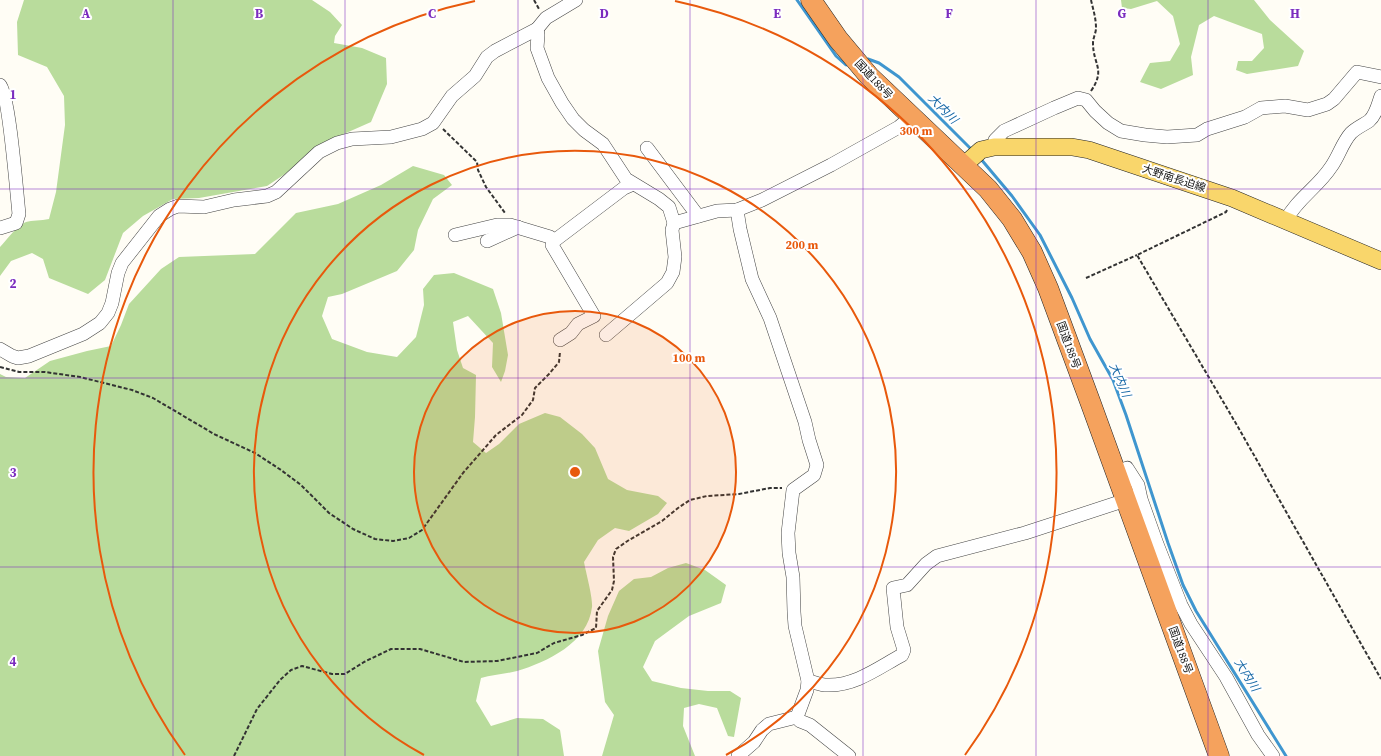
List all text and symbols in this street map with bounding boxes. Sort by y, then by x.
text: A [82,5,91,22]
text: B [255,5,264,22]
text: C [428,5,436,22]
text: D [599,5,609,22]
text: E [773,5,781,22]
text: F [945,5,953,22]
text: G [1118,5,1127,22]
text: H [1290,5,1300,22]
street label: 国道188号 [851,56,896,103]
text: 1 [9,86,17,103]
water label: 大内川 [925,91,963,129]
text: 300 m [900,123,933,139]
street label: 大野南長迫線 [1140,161,1208,196]
text: 200 m [786,237,819,253]
text: 2 [9,275,17,292]
street label: 国道188号 [1053,319,1084,371]
text: 100 m [673,350,706,366]
water label: 大内川 [1106,360,1135,402]
text: 3 [9,464,17,481]
centre of rings [568,465,582,479]
street label: 国道188号 [1165,624,1196,676]
text: 4 [9,653,17,670]
water label: 大内川 [1231,655,1264,696]

